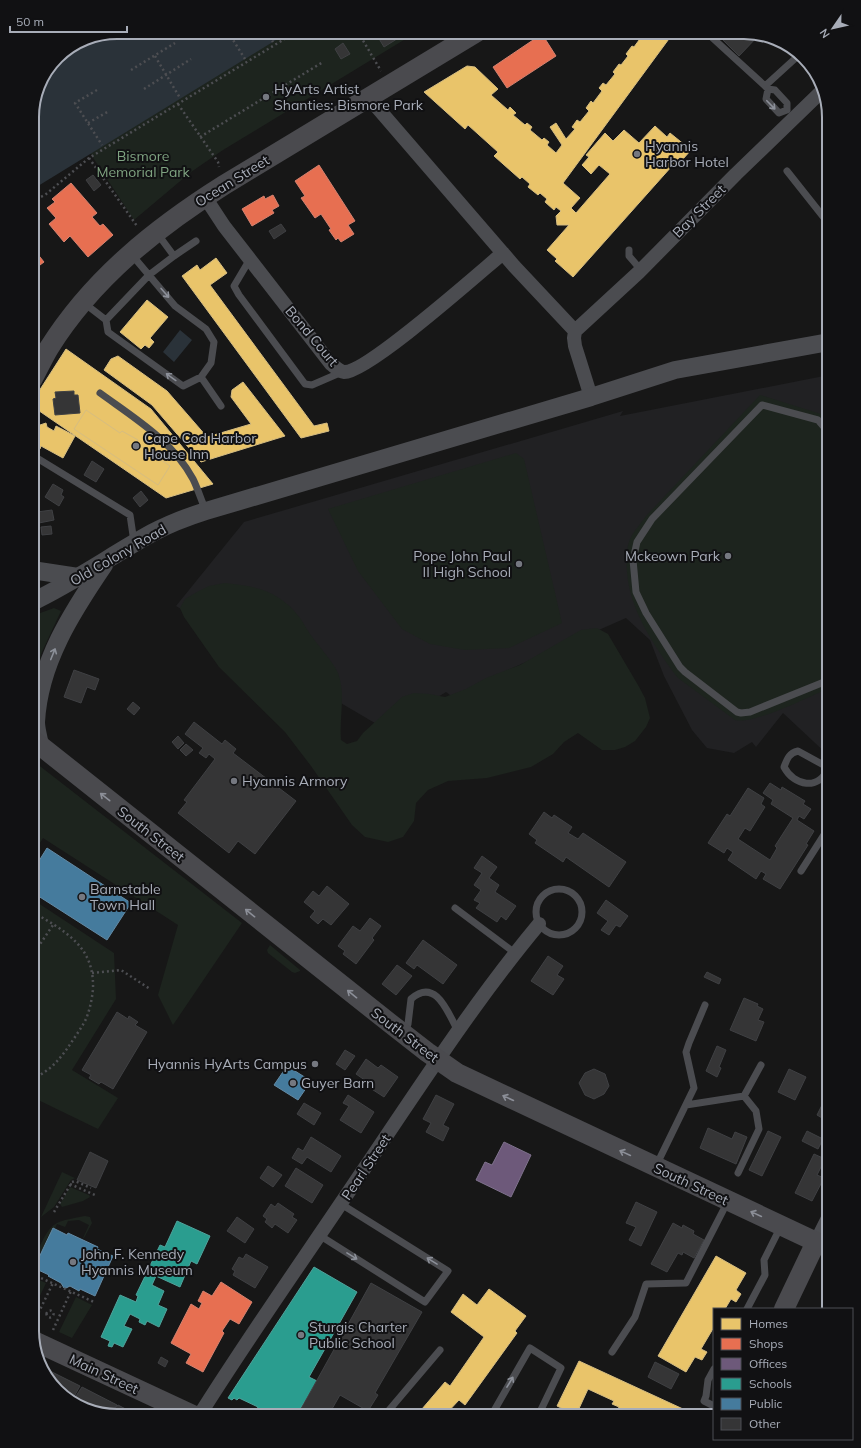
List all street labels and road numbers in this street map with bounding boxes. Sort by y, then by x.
street label: Ocean Street [192,151,273,211]
street label: Bay Street [669,181,729,241]
street label: Bond Court [282,302,343,370]
street label: Old Colony Road [67,520,169,590]
street label: South Street [114,802,188,866]
street label: South Street [368,1004,443,1066]
street label: Pearl Street [337,1131,395,1203]
street label: South Street [651,1159,731,1209]
street label: Main Street [67,1350,142,1398]

